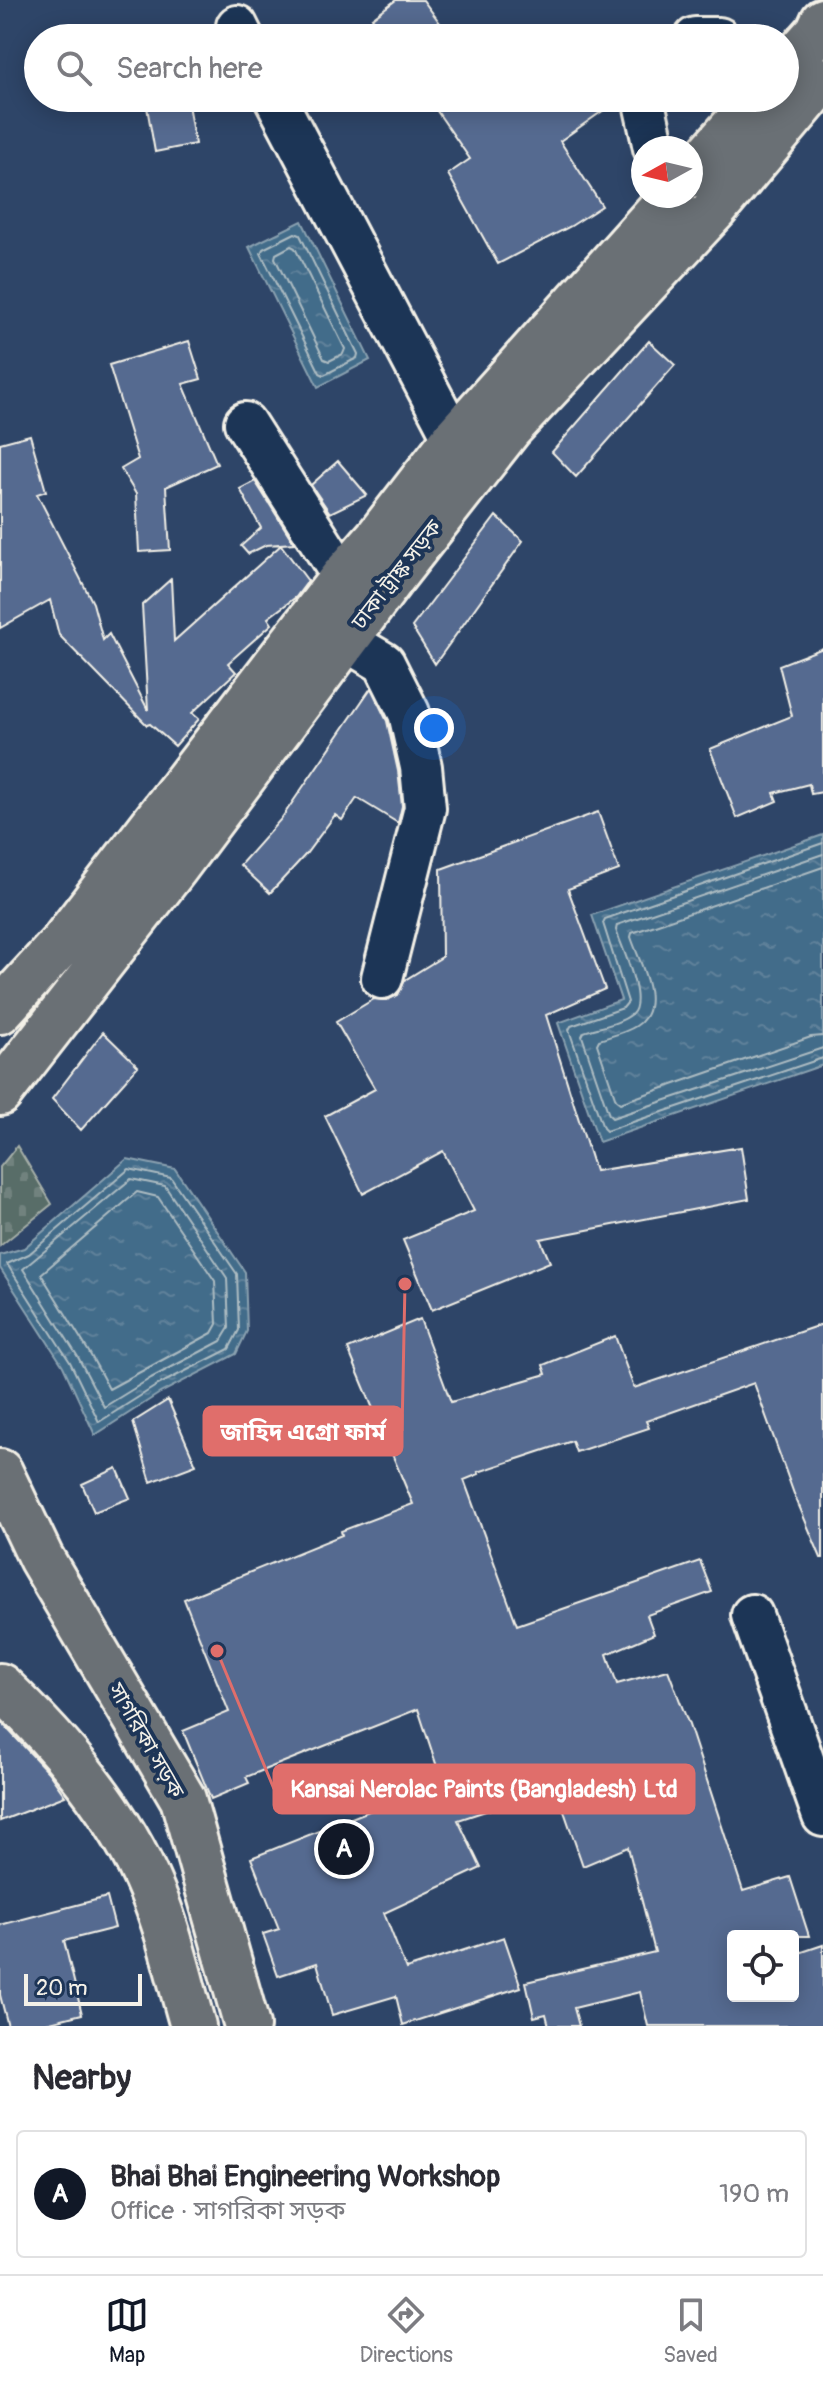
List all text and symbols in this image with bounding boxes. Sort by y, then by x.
search box [24,24,799,112]
icon: search [52,46,96,90]
text: Search here [116,50,263,87]
north arrow [631,136,703,208]
street label: ঢাকা ট্রাঙ্ক সড়ক [345,514,448,636]
your location [414,708,454,748]
callout: জাহিদ এগ্রো ফার্ম [204,1407,402,1455]
text: জাহিদ এগ্রো ফার্ম [219,1418,388,1447]
street label: সাগরিকা সড়ক [101,1677,190,1803]
callout: Kansai Nerolac Paints (Bangladesh) Ltd [274,1765,694,1813]
text: Kansai Nerolac Paints (Bangladesh) Ltd [290,1775,678,1804]
pin: A [318,1819,370,1879]
map controls [727,1930,799,2002]
button: locate [727,1930,799,2002]
scale bar [24,1970,142,2006]
text: 20 m [36,1974,88,2002]
text: Nearby [32,2057,131,2100]
text: Bhai Bhai Engineering Workshop [110,2158,500,2195]
text: A [52,2178,68,2210]
text: 190 m [719,2178,789,2210]
text: Office · সাগরিকা সড়ক [110,2195,345,2227]
tab: Map [105,2293,149,2369]
tab: Directions [360,2293,453,2369]
tab: Saved [663,2293,718,2369]

